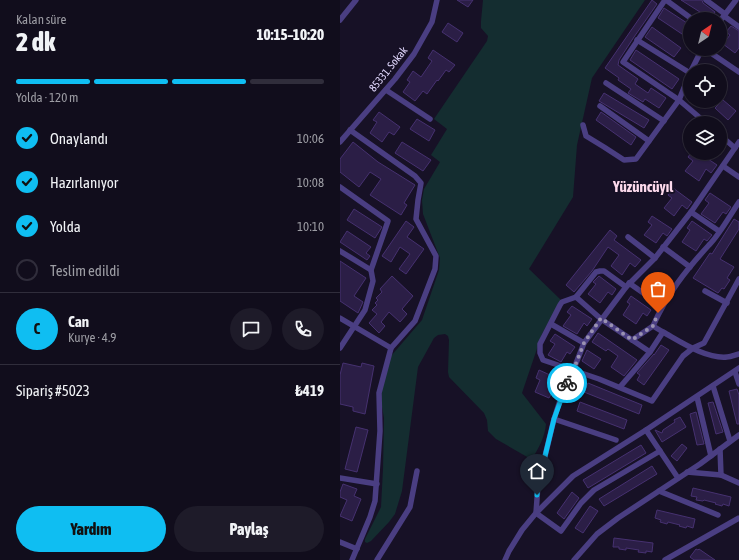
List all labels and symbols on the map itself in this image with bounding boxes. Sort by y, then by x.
north arrow [683,12,727,56]
street label: 85331. Sokak [366,44,410,94]
district label: Yüzüncüyıl [612,178,674,195]
pin [641,272,675,313]
courier [547,363,587,403]
pin [520,454,554,495]

